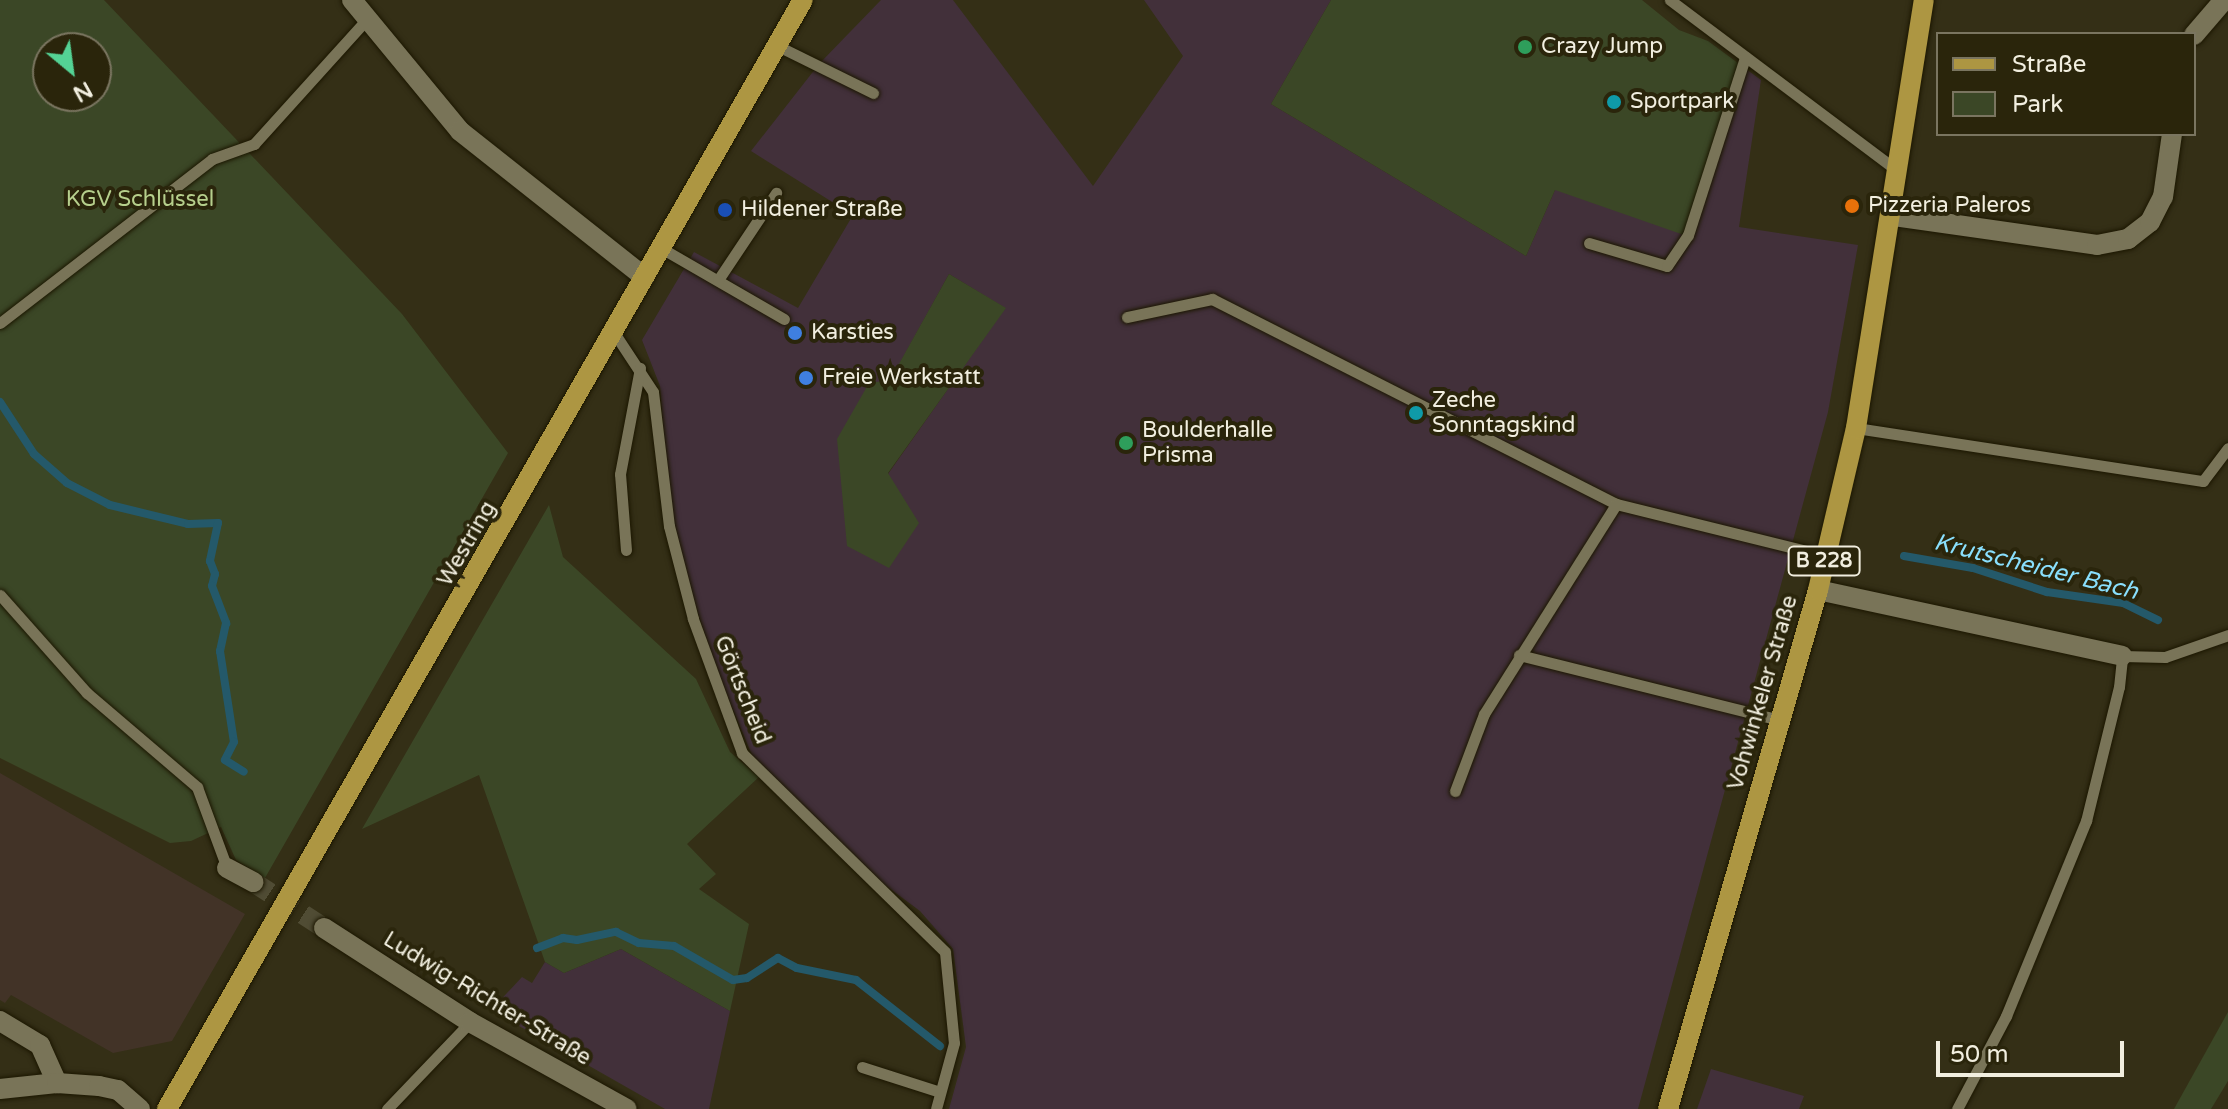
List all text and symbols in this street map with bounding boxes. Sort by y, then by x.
north arrow [32,32,112,112]
legend [1936,32,2196,136]
place label: Crazy Jump [1541,34,1663,60]
marker: Crazy Jump [1516,38,1534,56]
text: Straße [2012,50,2086,79]
text: N [69,76,97,107]
place label: Sportpark [1630,89,1734,115]
text: Park [2012,90,2063,119]
marker: Sportpark [1605,93,1623,111]
park label: KGV Schlüssel [66,187,214,213]
place label: Pizzeria Paleros [1868,193,2031,219]
place label: Hildener Straße [741,197,903,223]
marker: Pizzeria Paleros [1843,197,1861,215]
marker: Hildener Straße [716,201,734,219]
place label: Karsties [811,320,894,346]
marker: Karsties [786,324,804,342]
place label: Freie Werkstatt [822,365,981,391]
marker: Freie Werkstatt [797,369,815,387]
place label: Zeche Sonntagskind [1432,387,1575,438]
marker: Zeche Sonntagskind [1407,404,1425,422]
place label: Boulderhalle Prisma [1142,417,1273,468]
marker: Boulderhalle Prisma [1117,434,1135,452]
street label: Westring [432,497,502,591]
water label: Krutscheider Bach [1931,528,2141,606]
road number: B 228 [1786,545,1862,577]
street label: Vohwinkeler Straße [1723,593,1803,793]
street label: Görtscheid [708,632,776,748]
street label: Ludwig-Richter-Straße [378,927,596,1071]
scale bar [1940,1025,2128,1075]
text: 50 m [1950,1040,2008,1069]

